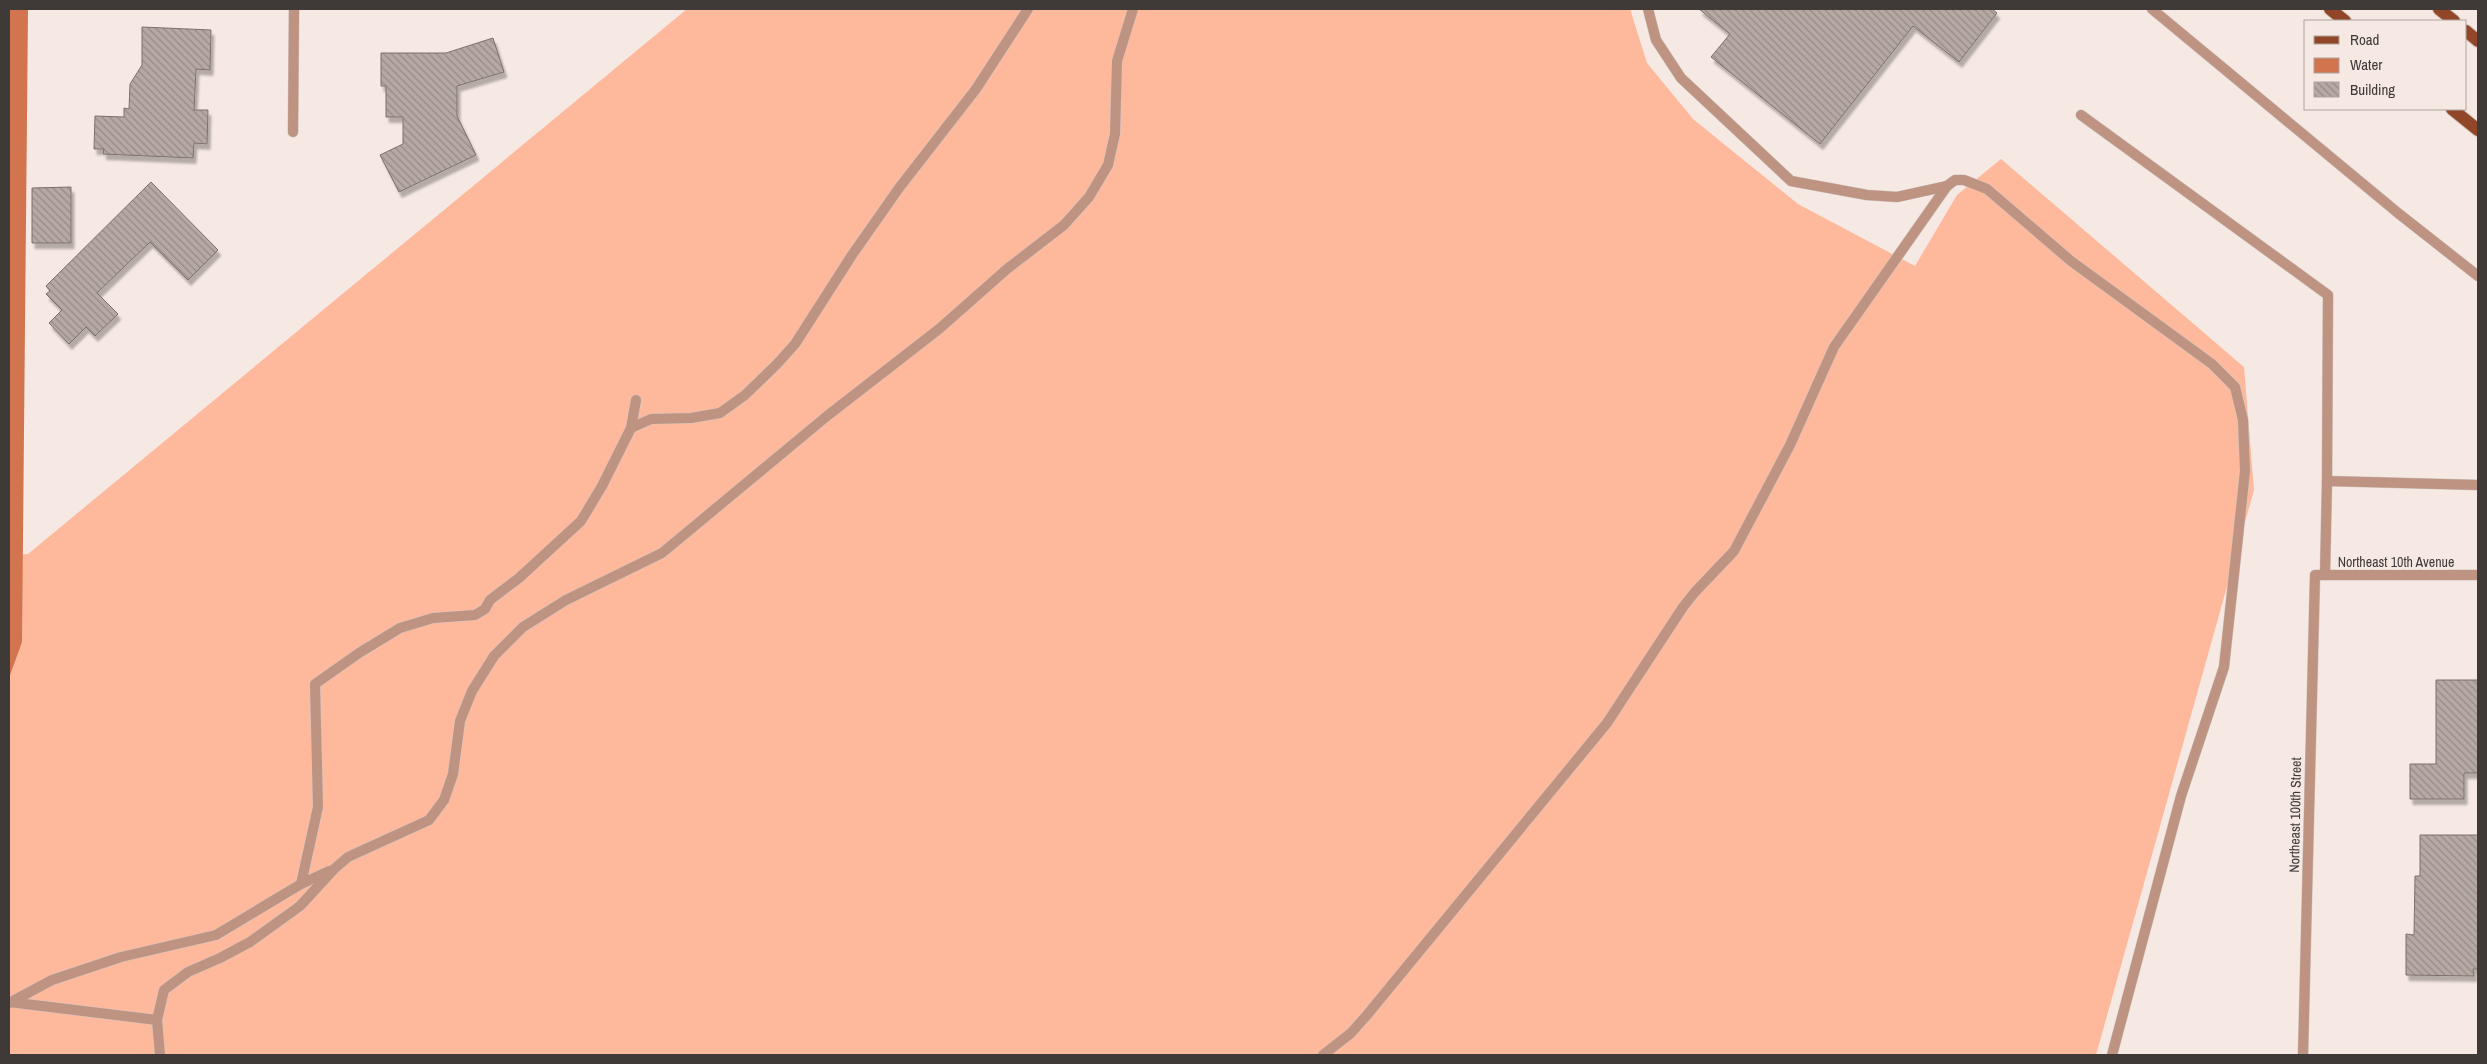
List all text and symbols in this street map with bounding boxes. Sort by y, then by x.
legend [2304,20,2467,110]
text: Road [2350,29,2379,50]
text: Water [2350,54,2382,75]
text: Building [2350,79,2395,100]
street label: Northeast 10th Avenue [2338,553,2454,571]
street label: Northeast 100th Street [2285,757,2305,873]

